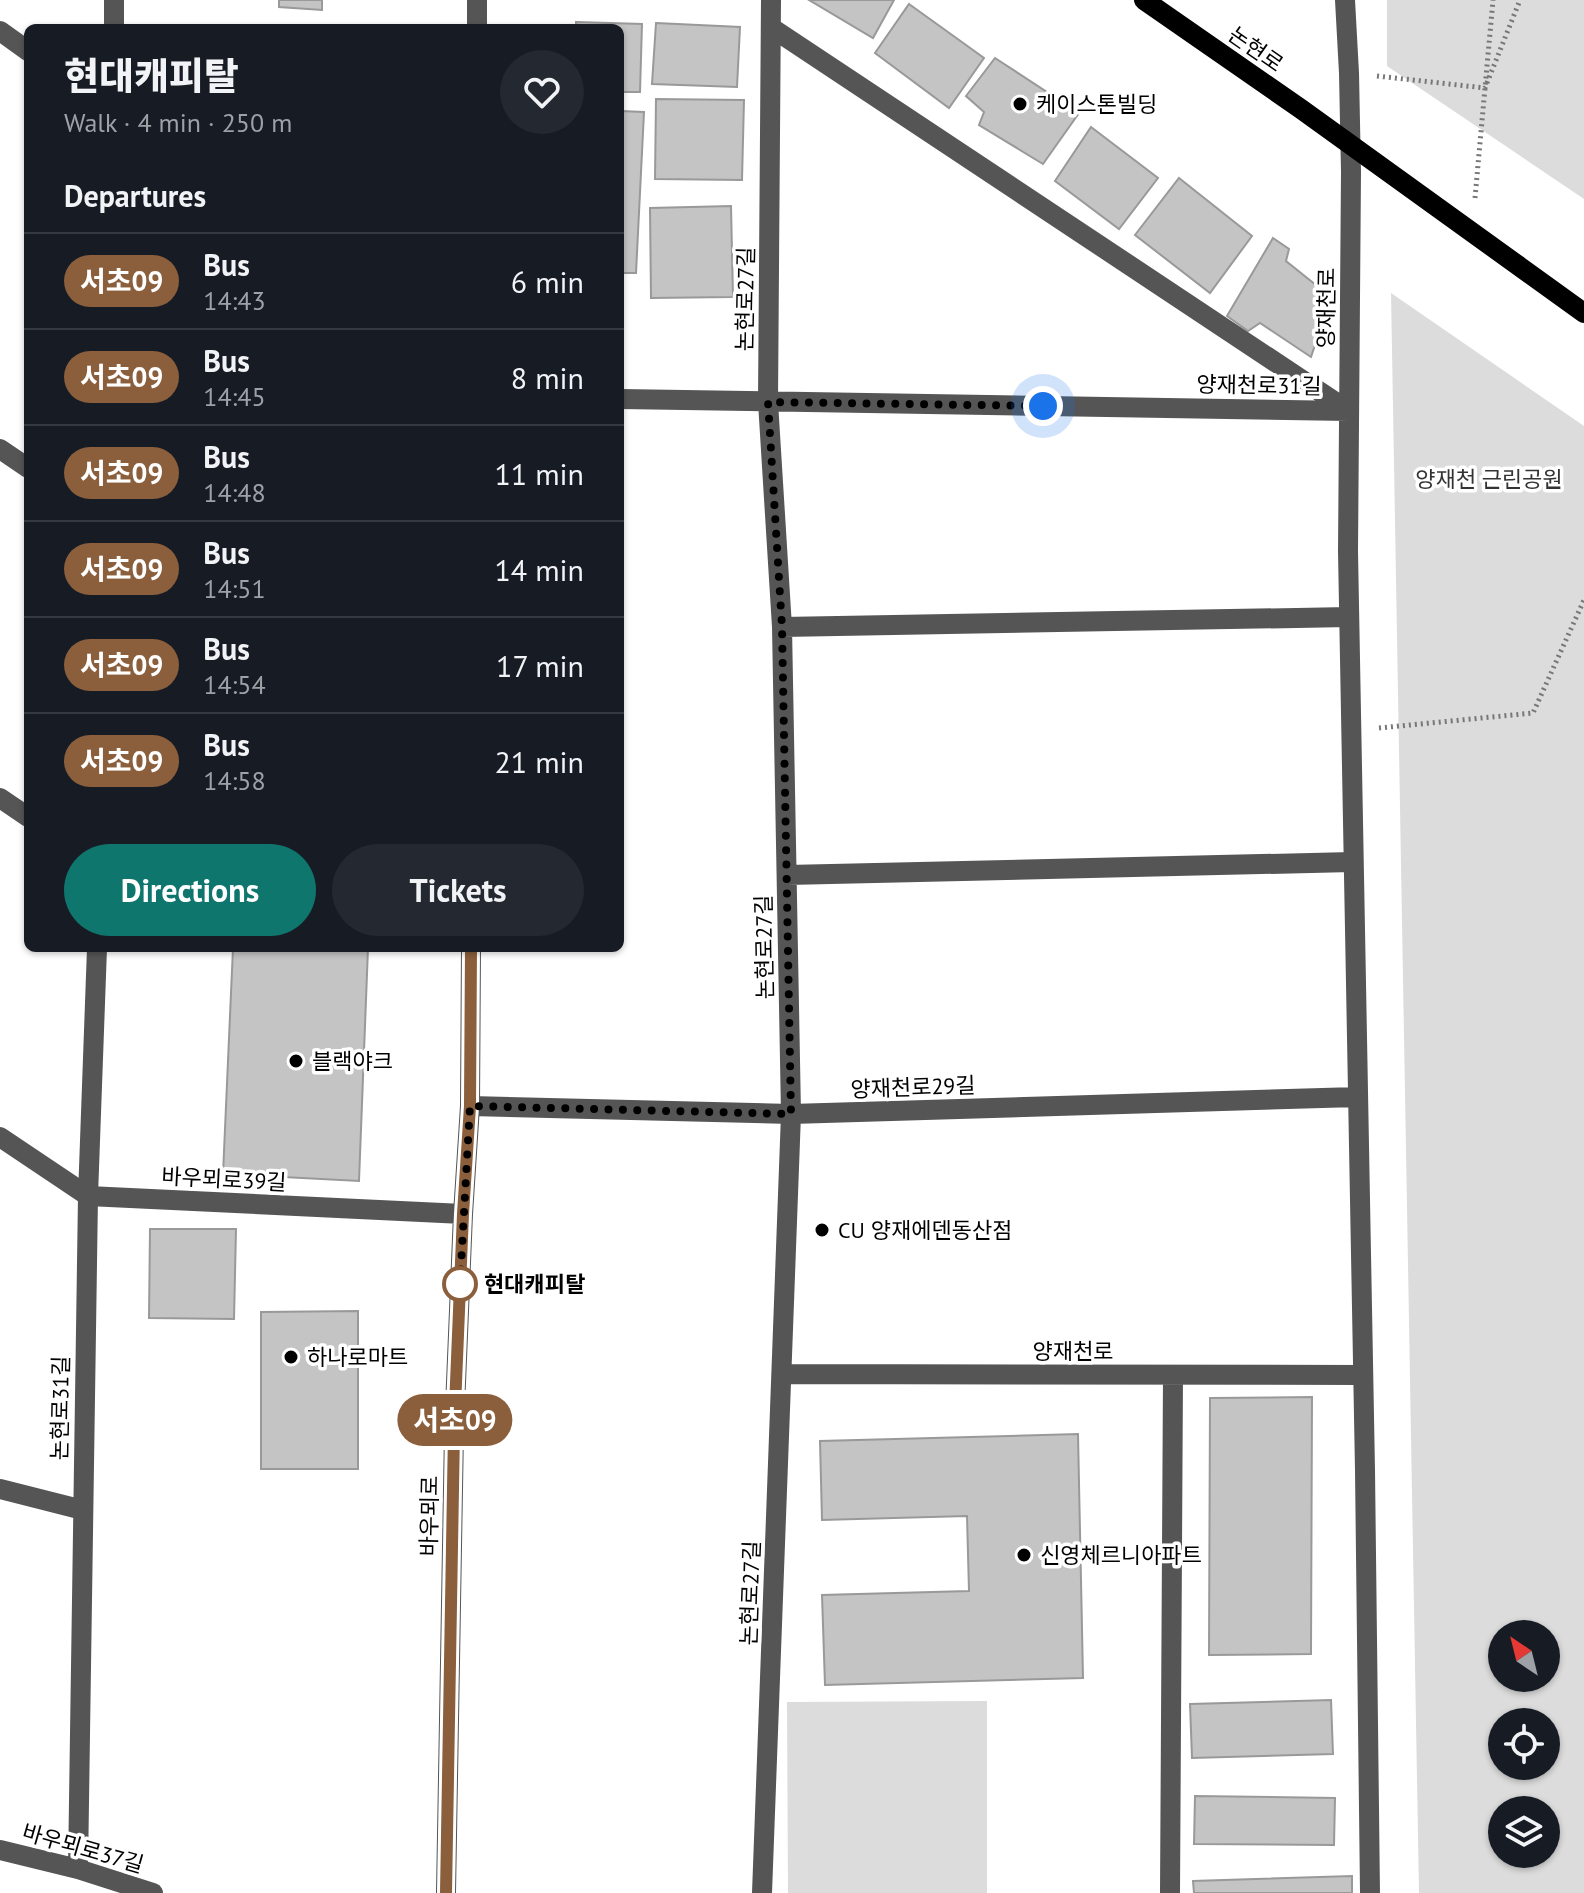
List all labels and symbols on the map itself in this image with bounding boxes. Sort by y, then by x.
street label: 논현로 [1223,20,1289,78]
place label: 케이스톤빌딩 [1036,90,1157,118]
marker: 케이스톤빌딩 [1011,95,1029,113]
street label: 논현로27길 [730,246,760,352]
street label: 양재천로 [1311,267,1341,349]
street label: 양재천로31길 [1196,370,1322,400]
your location [1023,386,1063,426]
park label: 양재천 근린공원 [1415,465,1563,493]
street label: 논현로27길 [749,894,779,1000]
place label: 블랙야크 [312,1047,393,1075]
marker: 블랙야크 [287,1052,305,1070]
street label: 양재천로29길 [850,1071,976,1103]
street label: 바우뫼로39길 [161,1162,287,1196]
place label: CU 양재에덴동산점 [838,1216,1012,1244]
marker: CU 양재에덴동산점 [813,1221,831,1239]
marker: 현대캐피탈 [443,1267,477,1301]
place label: 현대캐피탈 [484,1270,585,1298]
street label: 양재천로 [1033,1337,1113,1365]
place label: 하나로마트 [307,1343,408,1371]
marker: 하나로마트 [282,1348,300,1366]
street label: 논현로31길 [45,1355,75,1461]
line badge: 서초09 [399,1394,511,1446]
street label: 바우뫼로 [414,1475,444,1557]
street label: 논현로27길 [734,1540,766,1646]
place label: 신영체르니아파트 [1040,1541,1202,1569]
marker: 신영체르니아파트 [1015,1546,1033,1564]
north arrow [1488,1620,1560,1692]
street label: 바우뫼로37길 [19,1817,147,1879]

